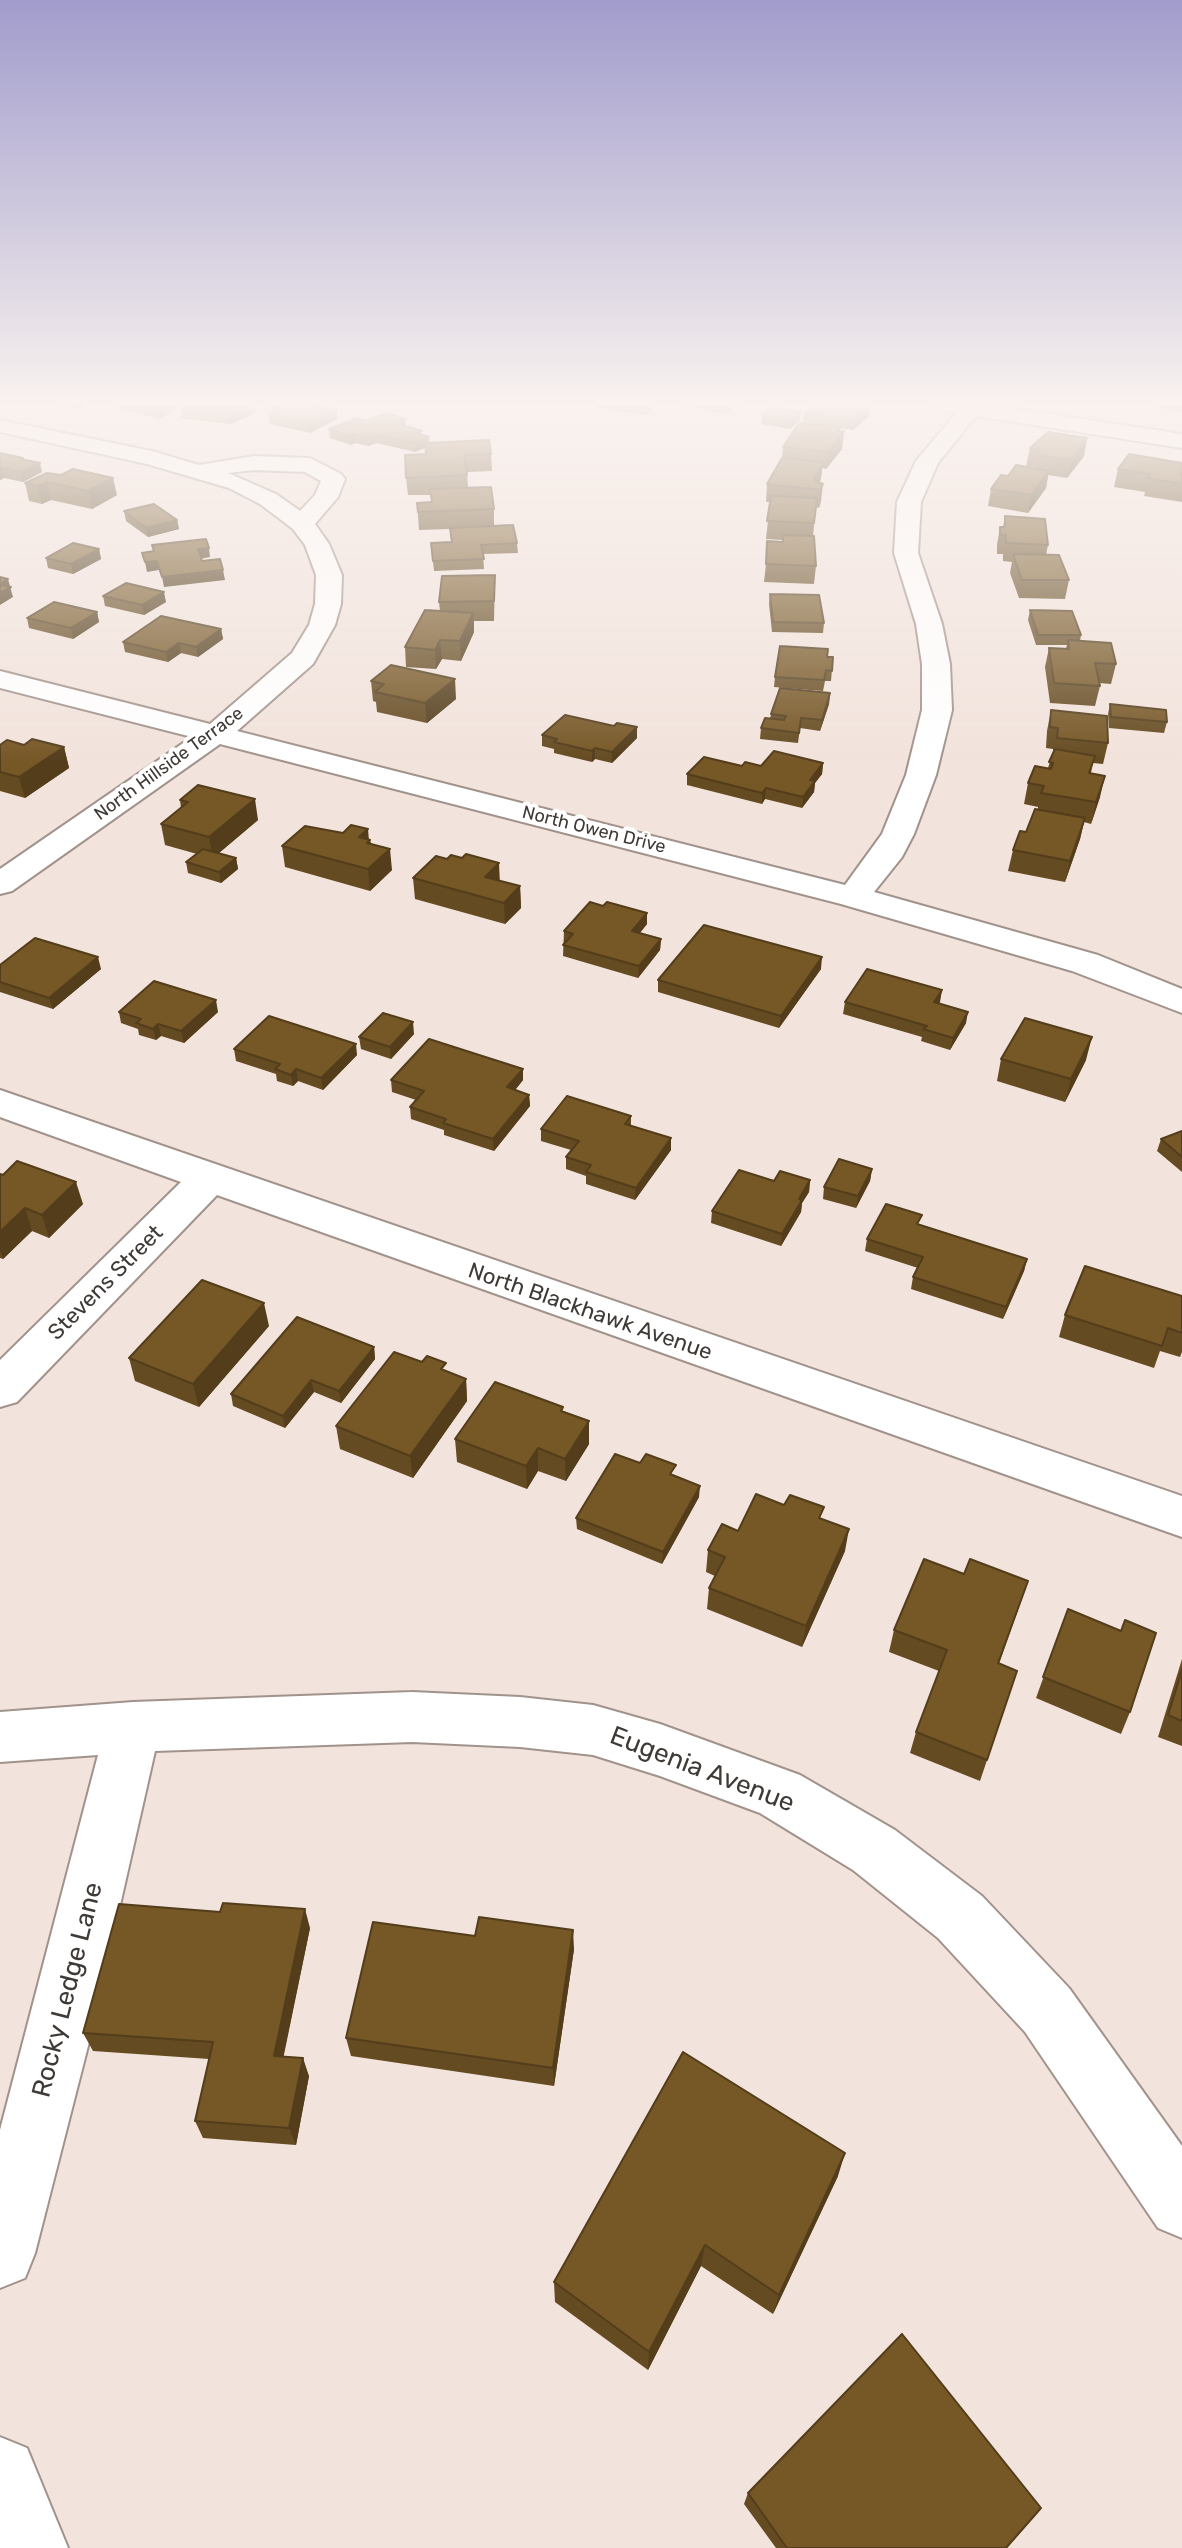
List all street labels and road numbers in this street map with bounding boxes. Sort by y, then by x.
street label: North Hillside Terrace [90,703,248,825]
street label: North Owen Drive [520,802,668,858]
street label: Stevens Street [43,1220,169,1346]
street label: North Blackhawk Avenue [465,1258,715,1366]
street label: Eugenia Avenue [605,1720,799,1820]
street label: Rocky Ledge Lane [26,1879,110,2101]

